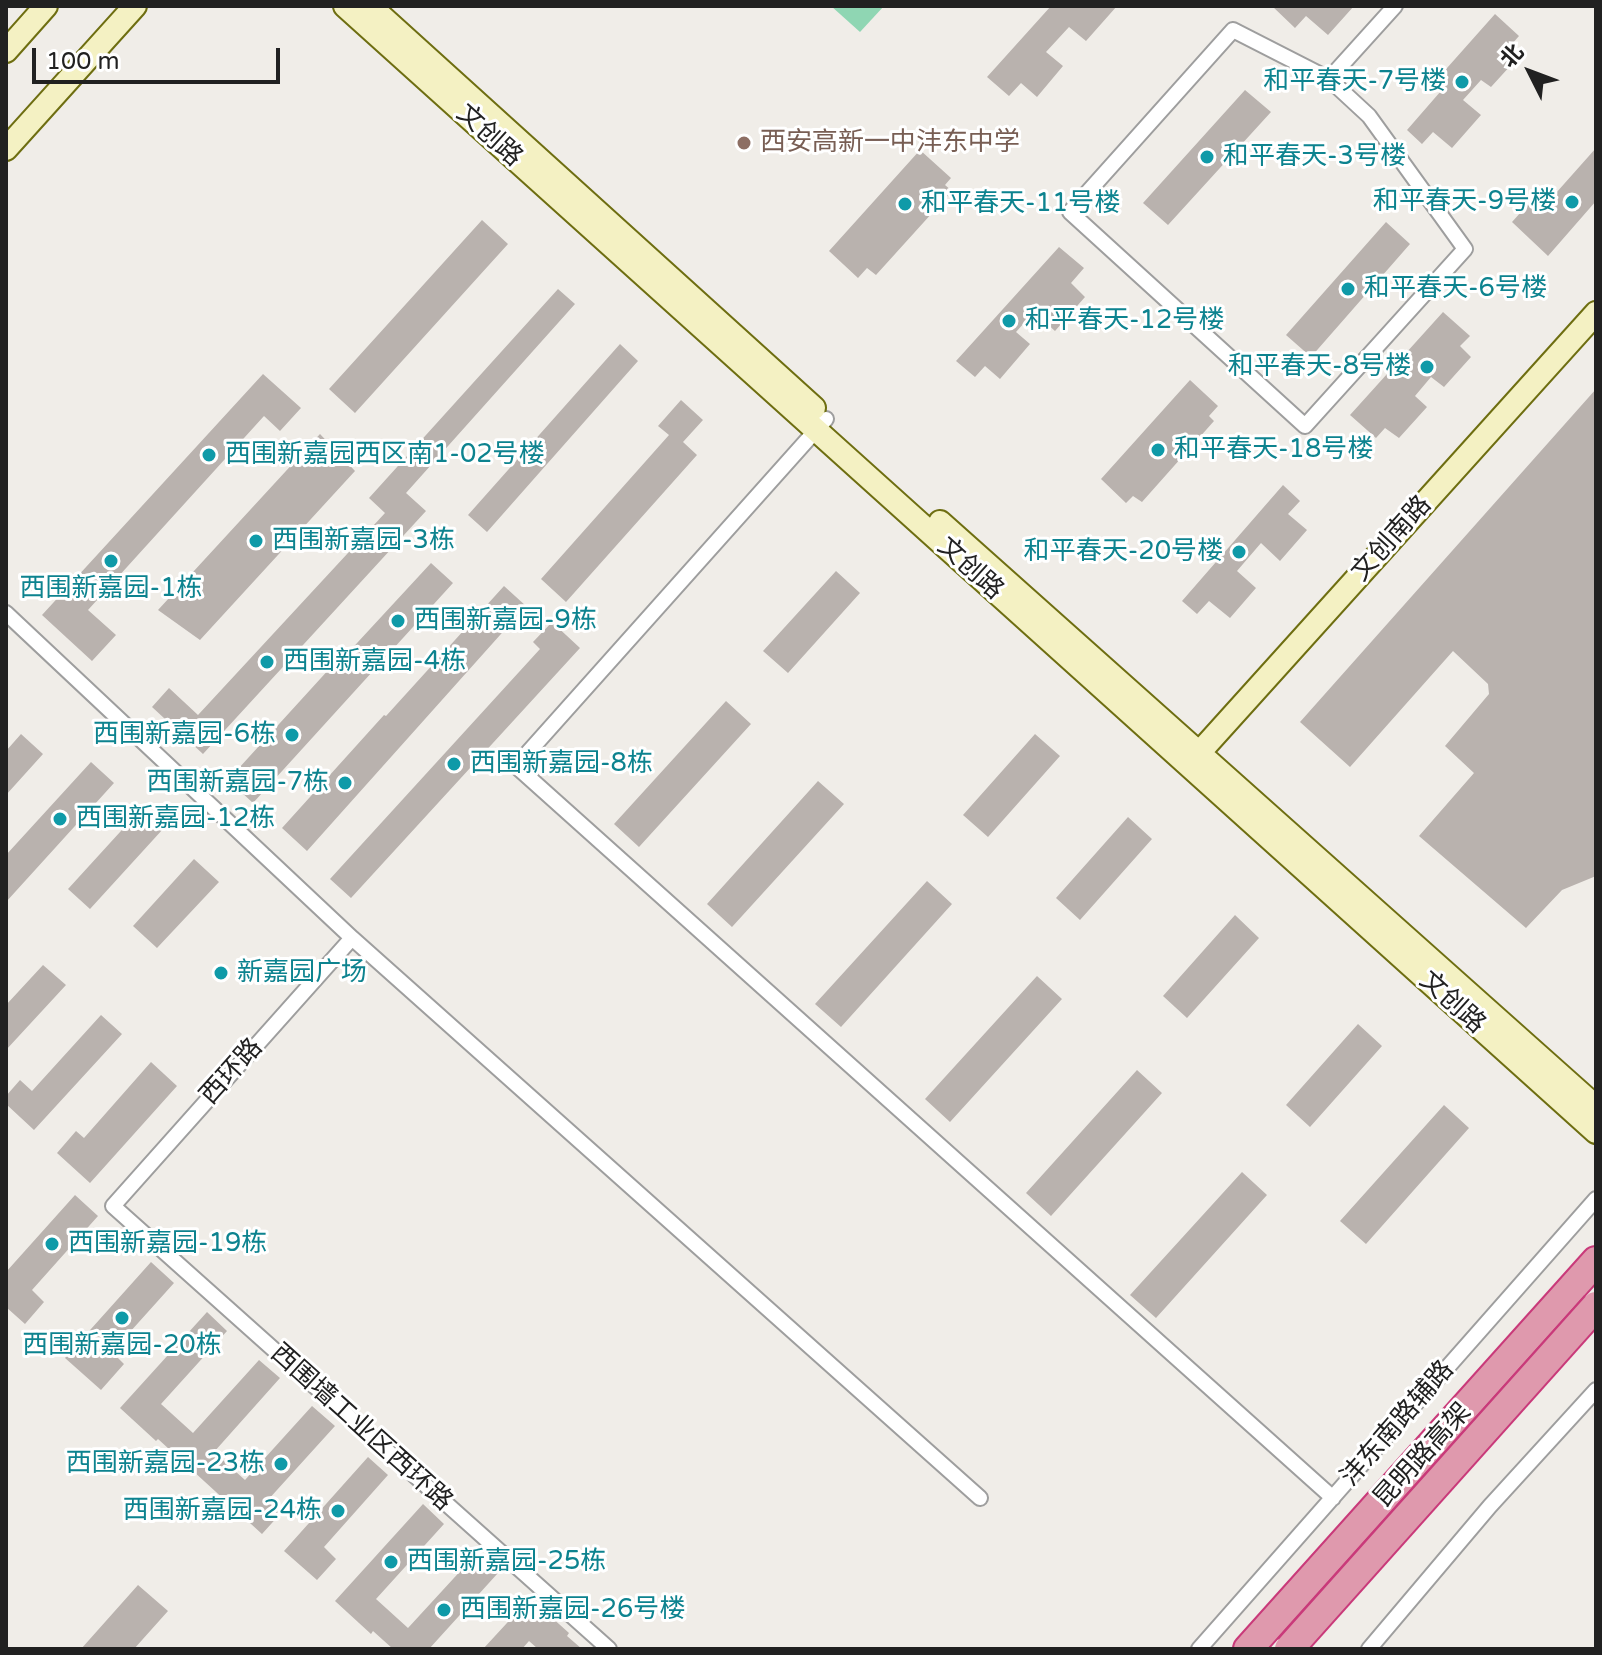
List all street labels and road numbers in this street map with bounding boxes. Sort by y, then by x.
street label: 文创路 [450,98,528,174]
street label: 文创南路 [1346,490,1438,588]
street label: 文创路 [931,531,1009,607]
street label: 文创路 [1413,965,1491,1041]
street label: 西环路 [194,1033,270,1111]
street label: 西围墙工业区西环路 [264,1338,458,1518]
street label: 沣东南路辅路 [1335,1355,1461,1493]
street label: 昆明路高架 [1368,1397,1478,1515]

